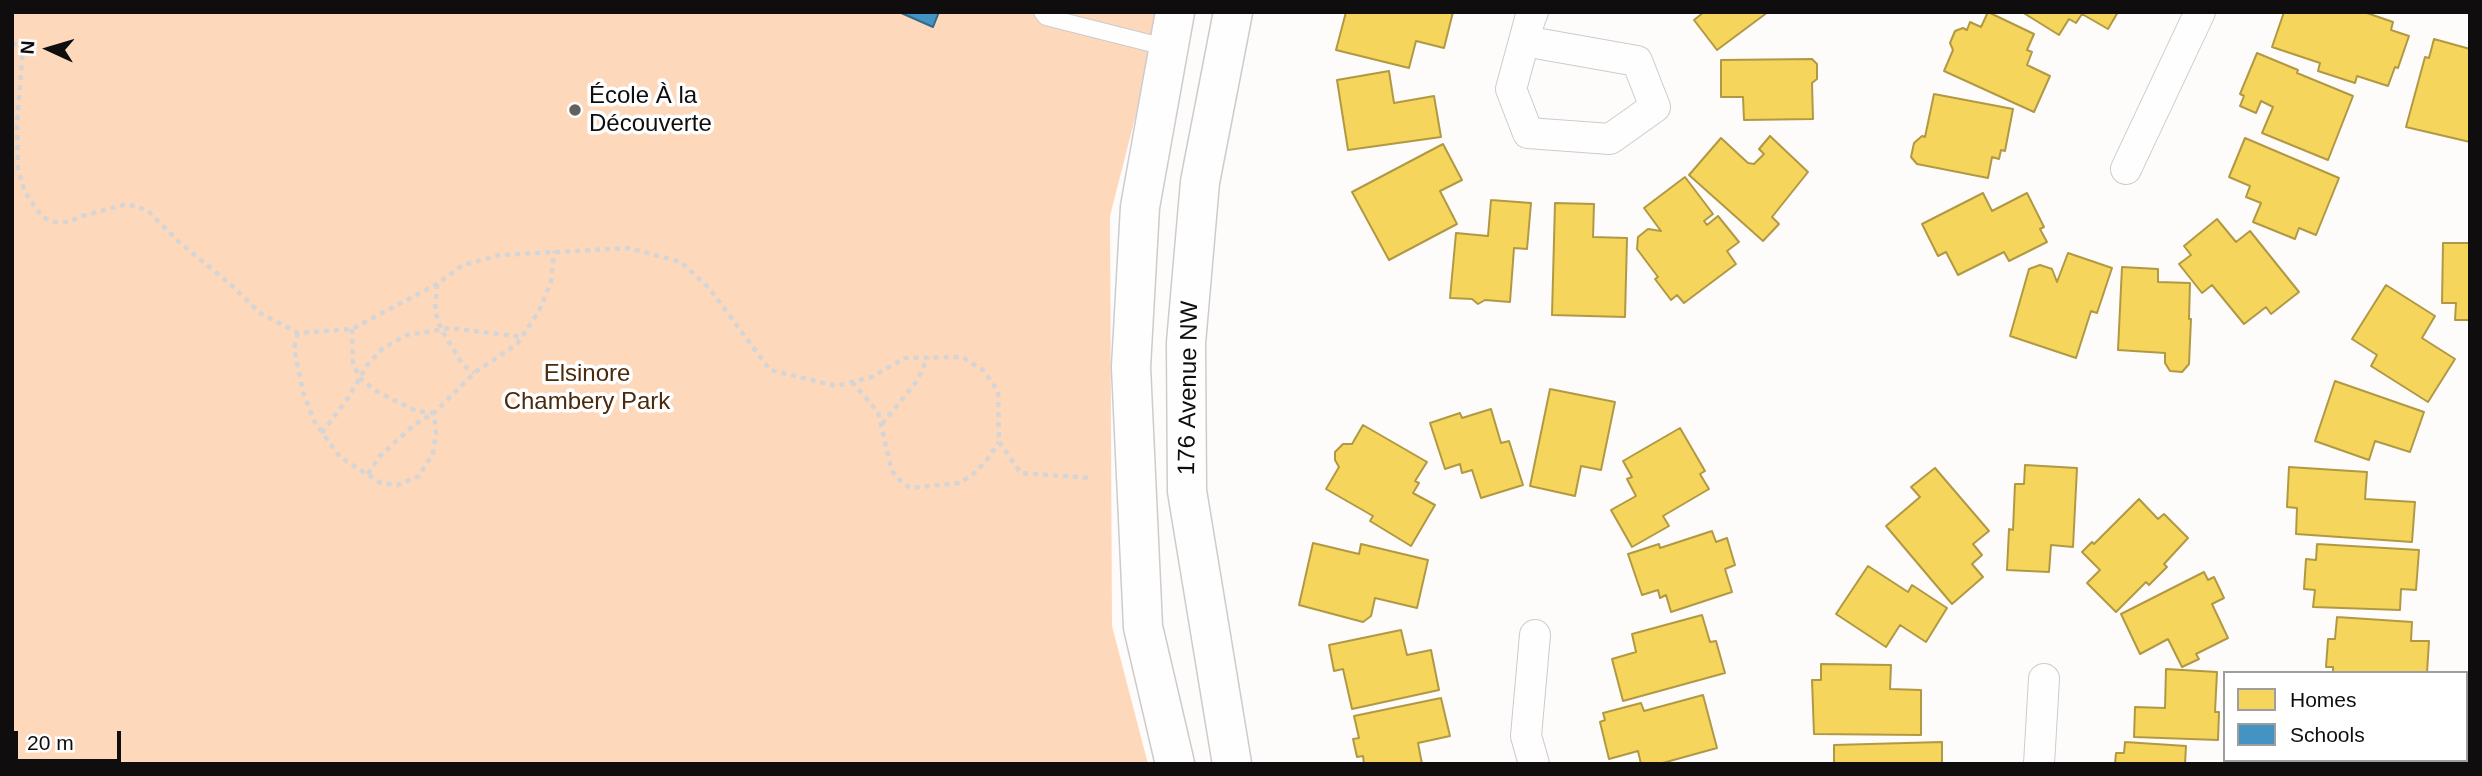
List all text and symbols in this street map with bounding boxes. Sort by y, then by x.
north arrow [14,14,84,84]
text: N [17,40,39,55]
place label: École À la Découverte [589,82,712,138]
marker: École À la Découverte [567,102,583,118]
street label: 176 Avenue NW [1173,301,1205,475]
park label: Elsinore Chambery Park [504,360,670,416]
legend [2223,671,2468,762]
text: Homes [2290,688,2357,711]
scale bar [18,716,124,760]
text: Schools [2290,723,2365,746]
text: 20 m [27,731,74,754]

